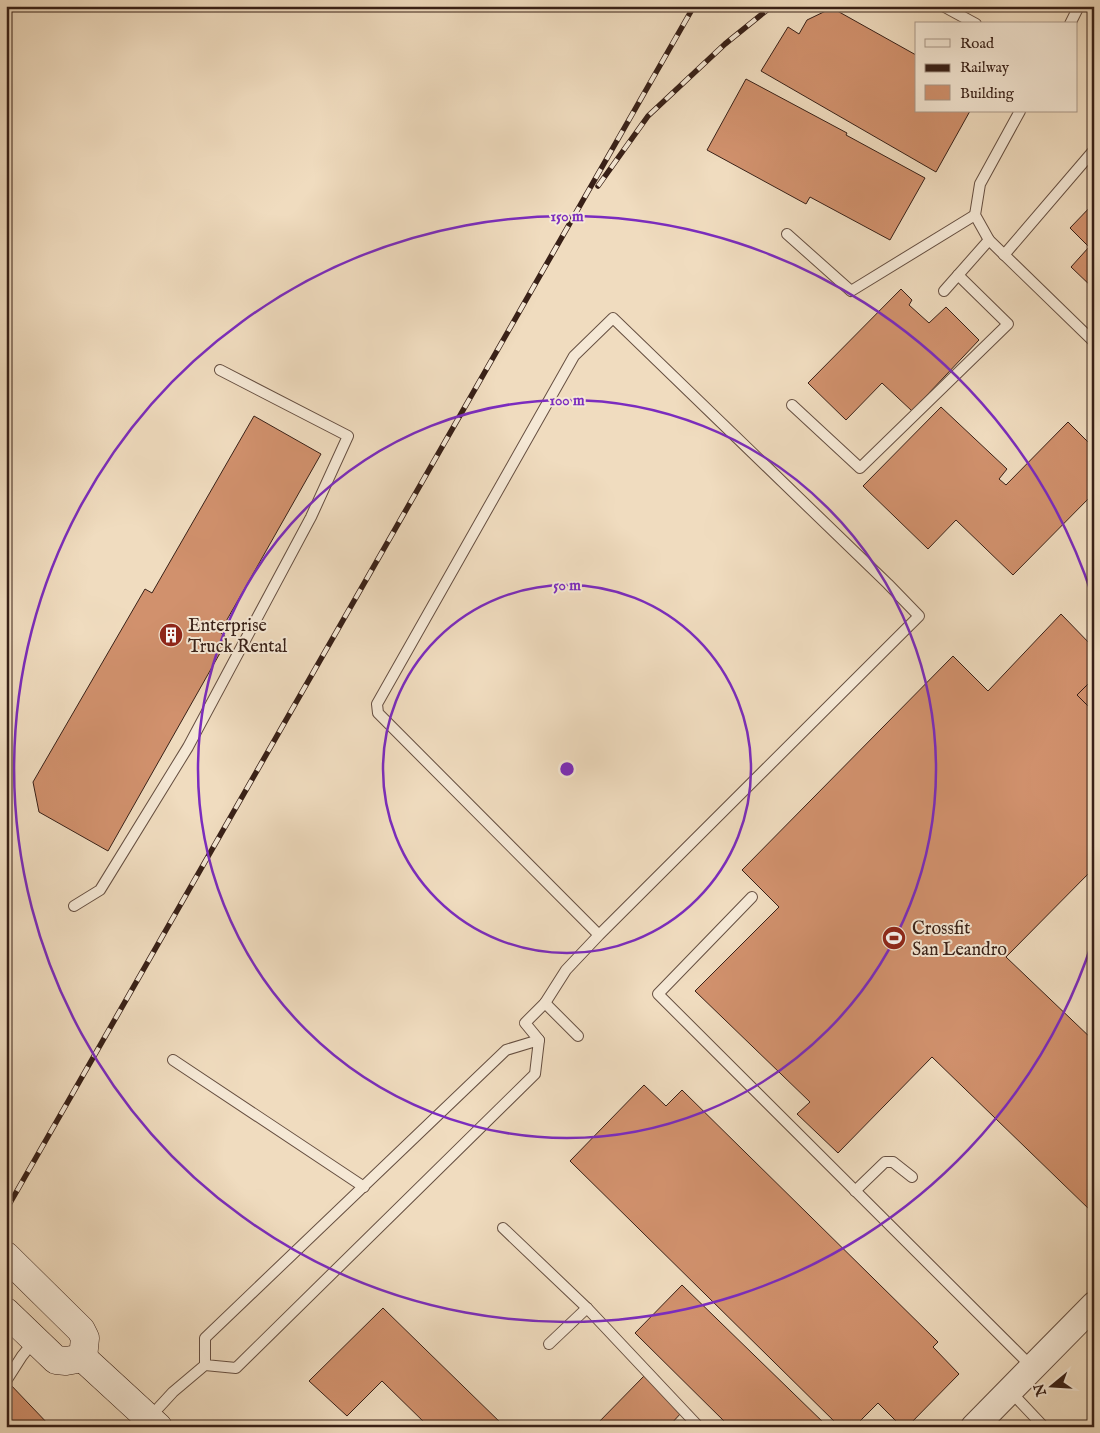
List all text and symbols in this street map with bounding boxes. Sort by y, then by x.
legend [915,22,1078,112]
text: Road [960,34,995,53]
text: Railway [960,58,1010,77]
text: Building [960,84,1015,103]
text: 150 m [550,207,584,226]
text: 100 m [549,391,585,410]
text: 50 m [553,576,581,595]
place label: Enterprise Truck Rental [188,615,287,659]
building icon: Enterprise Truck Rental [158,622,184,648]
centre of rings [558,760,576,778]
place label: Crossfit San Leandro [912,918,1007,962]
sports icon: Crossfit San Leandro [881,925,907,951]
north arrow [1028,1360,1078,1410]
text: N [1030,1381,1051,1399]

